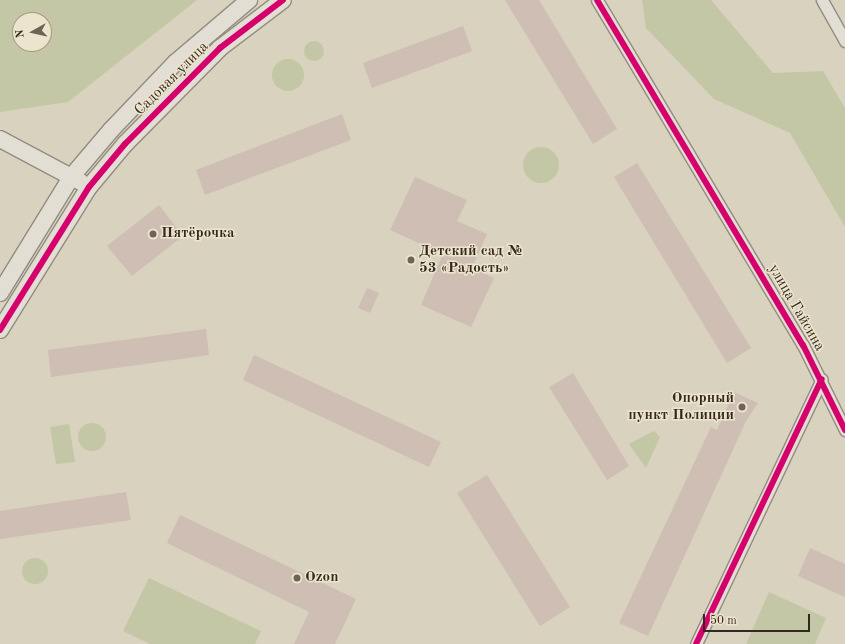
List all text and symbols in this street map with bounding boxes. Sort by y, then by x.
north arrow [12,12,52,52]
text: N [15,29,27,39]
street label: Садовая улица [131,38,213,120]
place label: Пятёрочка [161,225,235,243]
marker: Пятёрочка [148,229,158,239]
place label: Детский сад № 53 «Радость» [419,242,523,277]
marker: Детский сад № 53 «Радость» [406,255,416,265]
street label: улица Гайсина [764,261,828,355]
place label: Опорный пункт Полиции [628,389,734,424]
marker: Опорный пункт Полиции [737,402,747,412]
place label: Ozon [305,569,338,587]
marker: Ozon [292,573,302,583]
scale bar [705,606,812,632]
text: 50 m [710,615,737,627]

